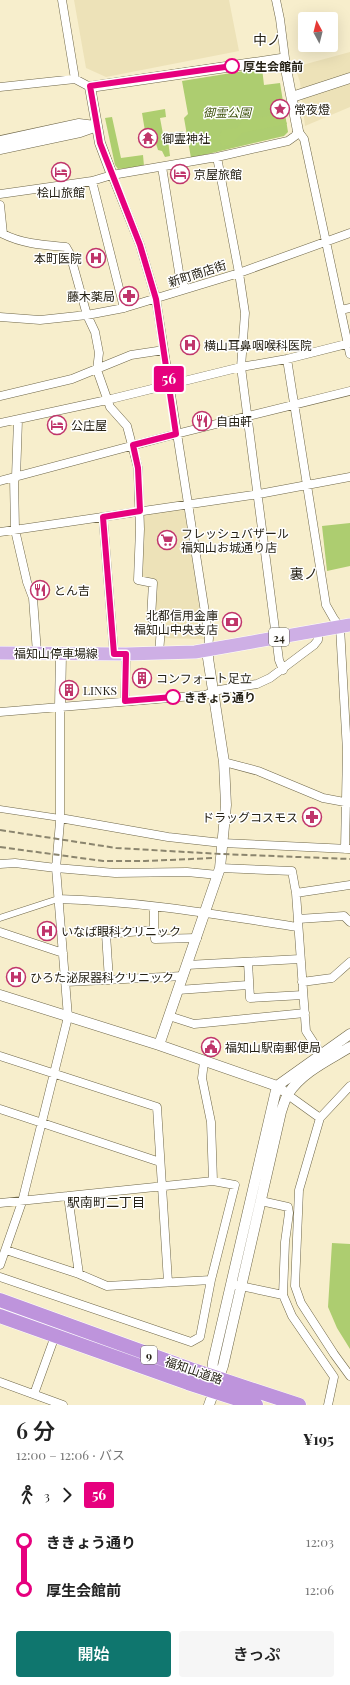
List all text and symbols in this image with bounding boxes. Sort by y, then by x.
north arrow [298,12,338,52]
map controls [298,12,338,52]
district label: 中ノ [253,30,281,49]
marker: 厚生会館前 [224,58,240,74]
place label: 厚生会館前 [243,58,303,74]
place icon: 常夜燈 [269,98,291,120]
place label: 常夜燈 [294,101,330,117]
park label: 御霊公園 [203,104,253,120]
temple icon: 御霊神社 [137,127,159,149]
place label: 御霊神社 [162,130,210,146]
hotel icon: 桧山旅館 [50,161,72,183]
hotel icon: 京屋旅館 [169,163,191,185]
place label: 京屋旅館 [194,166,242,182]
place label: 桧山旅館 [37,184,85,200]
hospital icon: 本町医院 [85,247,107,269]
place label: 本町医院 [34,250,82,266]
street label: 新町商店街 [166,256,228,290]
pharmacy icon: 藤木薬局 [118,285,140,307]
place label: 藤木薬局 [67,288,115,304]
hospital icon: 横山耳鼻咽喉科医院 [179,334,201,356]
place label: 横山耳鼻咽喉科医院 [204,337,312,353]
line badge: 56 [151,366,187,392]
text: 56 [162,369,176,388]
restaurant icon: 自由軒 [191,410,213,432]
place label: 自由軒 [216,413,252,429]
hotel icon: 公庄屋 [46,414,68,436]
place label: 公庄屋 [71,417,107,433]
place label: フレッシュバザール 福知山お城通り店 [181,525,289,555]
supermarket icon: フレッシュバザール 福知山お城通り店 [156,529,178,551]
district label: 裏ノ [290,564,318,583]
restaurant icon: とん吉 [29,579,51,601]
place label: とん吉 [54,582,90,598]
place label: 北都信用金庫 福知山中央支店 [134,607,218,637]
bank icon: 北都信用金庫 福知山中央支店 [221,611,243,633]
road number: 24 [269,628,289,646]
street label: 福知山停車場線 [14,645,98,661]
building icon: コンフォート足立 [131,667,153,689]
place label: コンフォート足立 [156,670,252,686]
building icon: LINKS [58,679,80,701]
place label: LINKS [83,682,117,698]
marker: ききょう通り [165,689,181,705]
place label: ききょう通り [184,689,256,705]
pharmacy icon: ドラッグコスモス [301,806,323,828]
place label: ドラッグコスモス [202,809,298,825]
hospital icon: いなば眼科クリニック [36,920,58,942]
place label: いなば眼科クリニック [61,923,181,939]
hospital icon: ひろた泌尿器科クリニック [5,966,27,988]
place label: ひろた泌尿器科クリニック [30,969,174,985]
public building icon: 福知山駅南郵便局 [200,1036,222,1058]
place label: 福知山駅南郵便局 [225,1039,321,1055]
district label: 駅南町二丁目 [67,1193,145,1210]
road number: 9 [141,1346,157,1364]
street label: 福知山道路 [163,1353,225,1387]
text: 6 分 [16,1415,55,1445]
text: ¥195 [303,1429,334,1449]
text: 12:00 – 12:06 · バス [16,1446,125,1463]
icon: walk [16,1484,38,1506]
icon: forward [56,1484,78,1506]
text: 56 [92,1485,106,1504]
text: 3 [44,1487,50,1504]
text: ききょう通り [46,1532,136,1552]
text: 12:03 [306,1533,334,1550]
text: 厚生会館前 [46,1580,121,1600]
text: 12:06 [305,1581,334,1598]
button: 開始 [16,1631,171,1677]
button: きっぷ [179,1631,334,1677]

